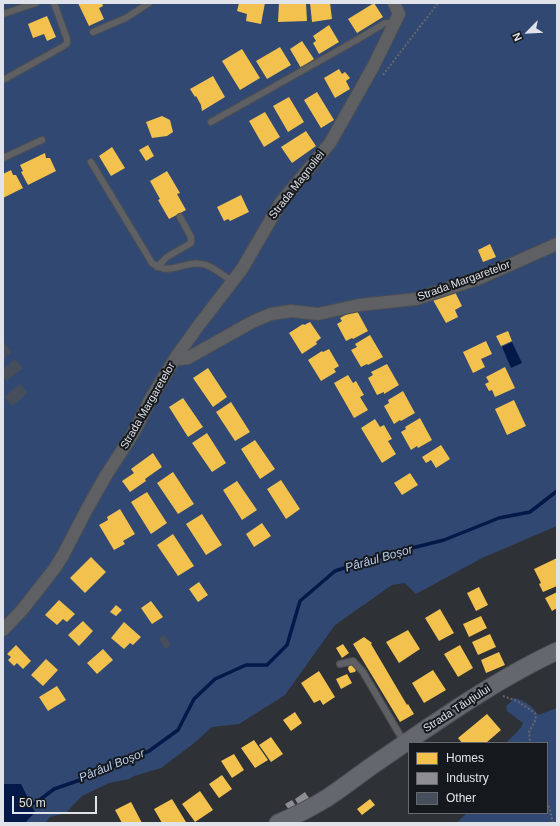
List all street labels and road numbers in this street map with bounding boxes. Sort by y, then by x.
street label: Strada Magnoliei [266,148,328,222]
street label: Strada Margaretelor [416,258,512,304]
street label: Strada Margaretelor [118,360,178,452]
street label: Strada Tăuțiului [421,682,493,736]

